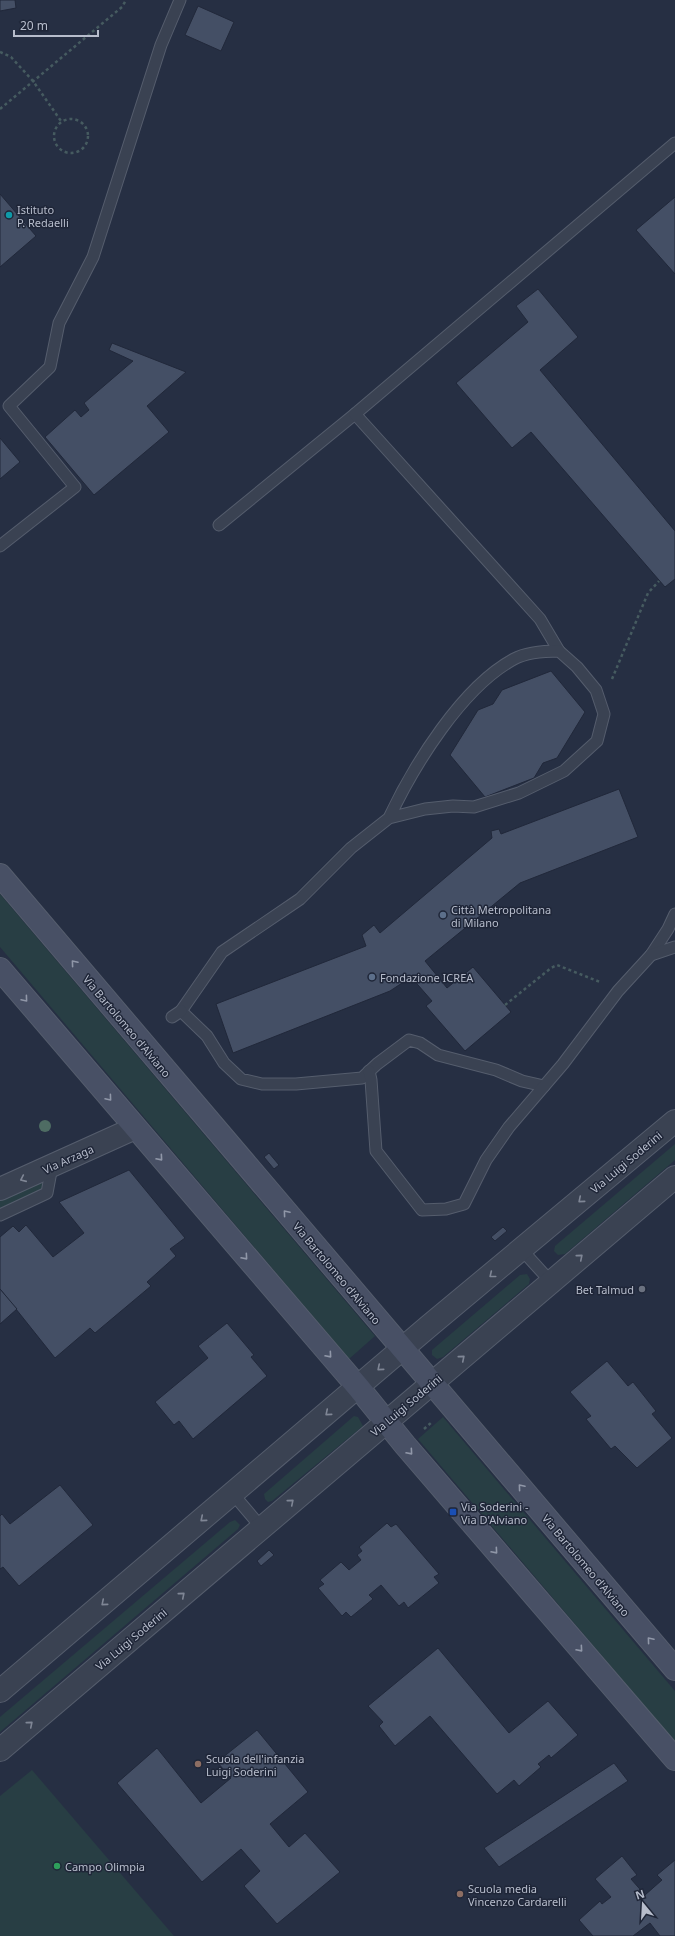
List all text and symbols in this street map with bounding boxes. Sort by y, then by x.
scale bar [14,12,98,38]
text: 20 m [20,17,48,34]
place label: Istituto P. Redaelli [17,202,69,230]
marker: Istituto P. Redaelli [4,210,14,220]
place label: Città Metropolitana di Milano [451,902,551,930]
marker: Città Metropolitana di Milano [438,910,448,920]
one-way arrow [72,961,79,968]
place label: Fondazione ICREA [380,970,474,985]
street label: Via Bartolomeo d'Alviano [80,972,174,1080]
marker: Fondazione ICREA [367,972,377,982]
one-way arrow [21,994,28,1002]
one-way arrow [105,1093,112,1101]
street label: Via Luigi Soderini [587,1128,665,1196]
street label: Via Arzaga [40,1141,96,1177]
one-way arrow [156,1153,163,1161]
one-way arrow [19,1174,27,1182]
one-way arrow [578,1196,586,1203]
one-way arrow [284,1211,291,1218]
street label: Via Bartolomeo d'Alviano [290,1219,384,1327]
one-way arrow [240,1252,247,1259]
one-way arrow [576,1255,583,1262]
one-way arrow [489,1270,496,1277]
place label: Bet Talmud [576,1282,634,1297]
marker: Bet Talmud [637,1284,647,1294]
one-way arrow [325,1351,332,1358]
one-way arrow [457,1355,464,1362]
one-way arrow [377,1364,385,1371]
street label: Via Luigi Soderini [367,1371,445,1439]
one-way arrow [325,1408,333,1415]
one-way arrow [406,1447,413,1455]
one-way arrow [518,1484,525,1492]
place label: Via Soderini - Via D'Alviano [461,1499,529,1527]
one-way arrow [286,1500,294,1507]
marker: Via Soderini - Via D'Alviano [448,1507,458,1517]
street label: Via Bartolomeo d'Alviano [539,1511,633,1619]
one-way arrow [200,1514,207,1521]
one-way arrow [491,1546,498,1553]
one-way arrow [178,1593,185,1600]
one-way arrow [101,1598,108,1605]
street label: Via Luigi Soderini [92,1605,170,1673]
one-way arrow [647,1637,654,1644]
one-way arrow [576,1644,583,1652]
one-way arrow [25,1722,32,1729]
place label: Scuola dell'infanzia Luigi Soderini [206,1751,304,1779]
marker: Scuola dell'infanzia Luigi Soderini [193,1759,203,1769]
place label: Campo Olimpia [65,1859,145,1874]
marker: Campo Olimpia [52,1861,62,1871]
place label: Scuola media Vincenzo Cardarelli [468,1881,567,1909]
north arrow [623,1884,663,1924]
text: N [633,1885,646,1903]
marker: Scuola media Vincenzo Cardarelli [455,1889,465,1899]

